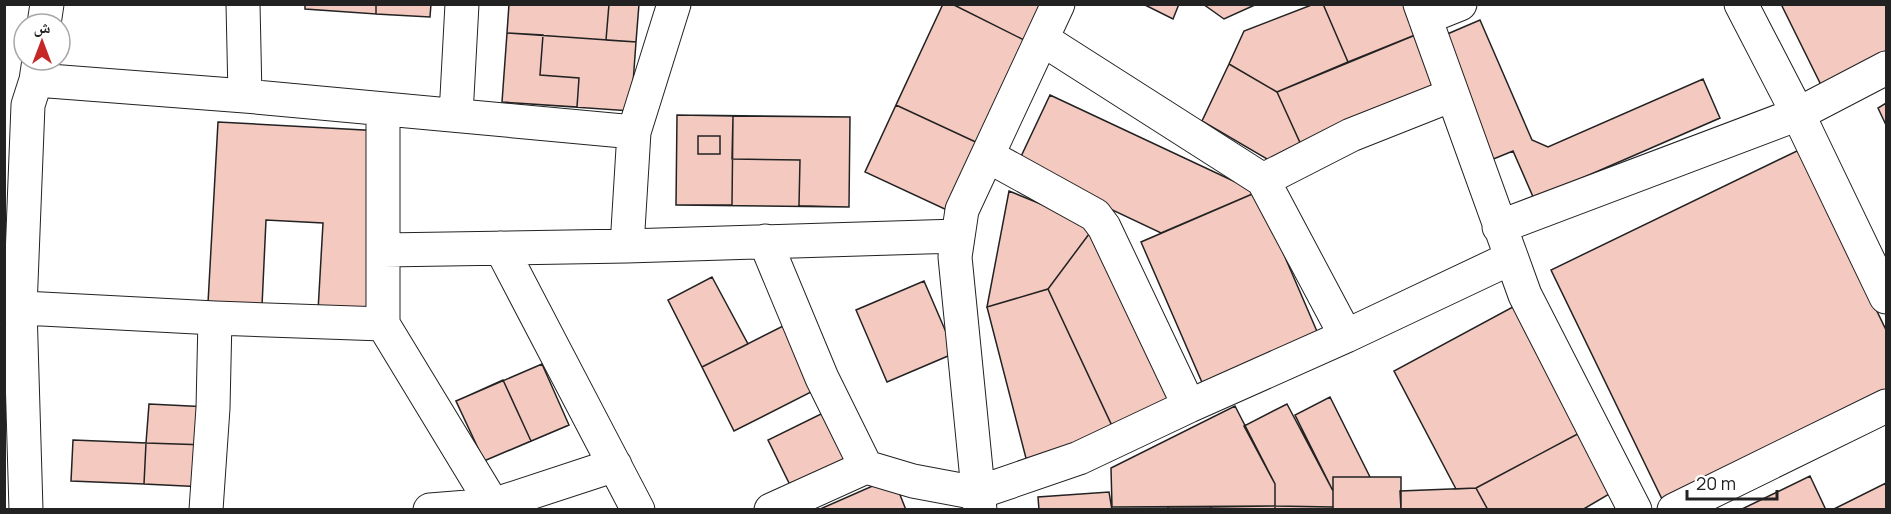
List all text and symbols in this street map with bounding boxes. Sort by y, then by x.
north arrow [12,12,72,72]
text: ش [34,16,51,38]
scale bar [1687,463,1777,501]
text: 20 m [1696,471,1736,495]

